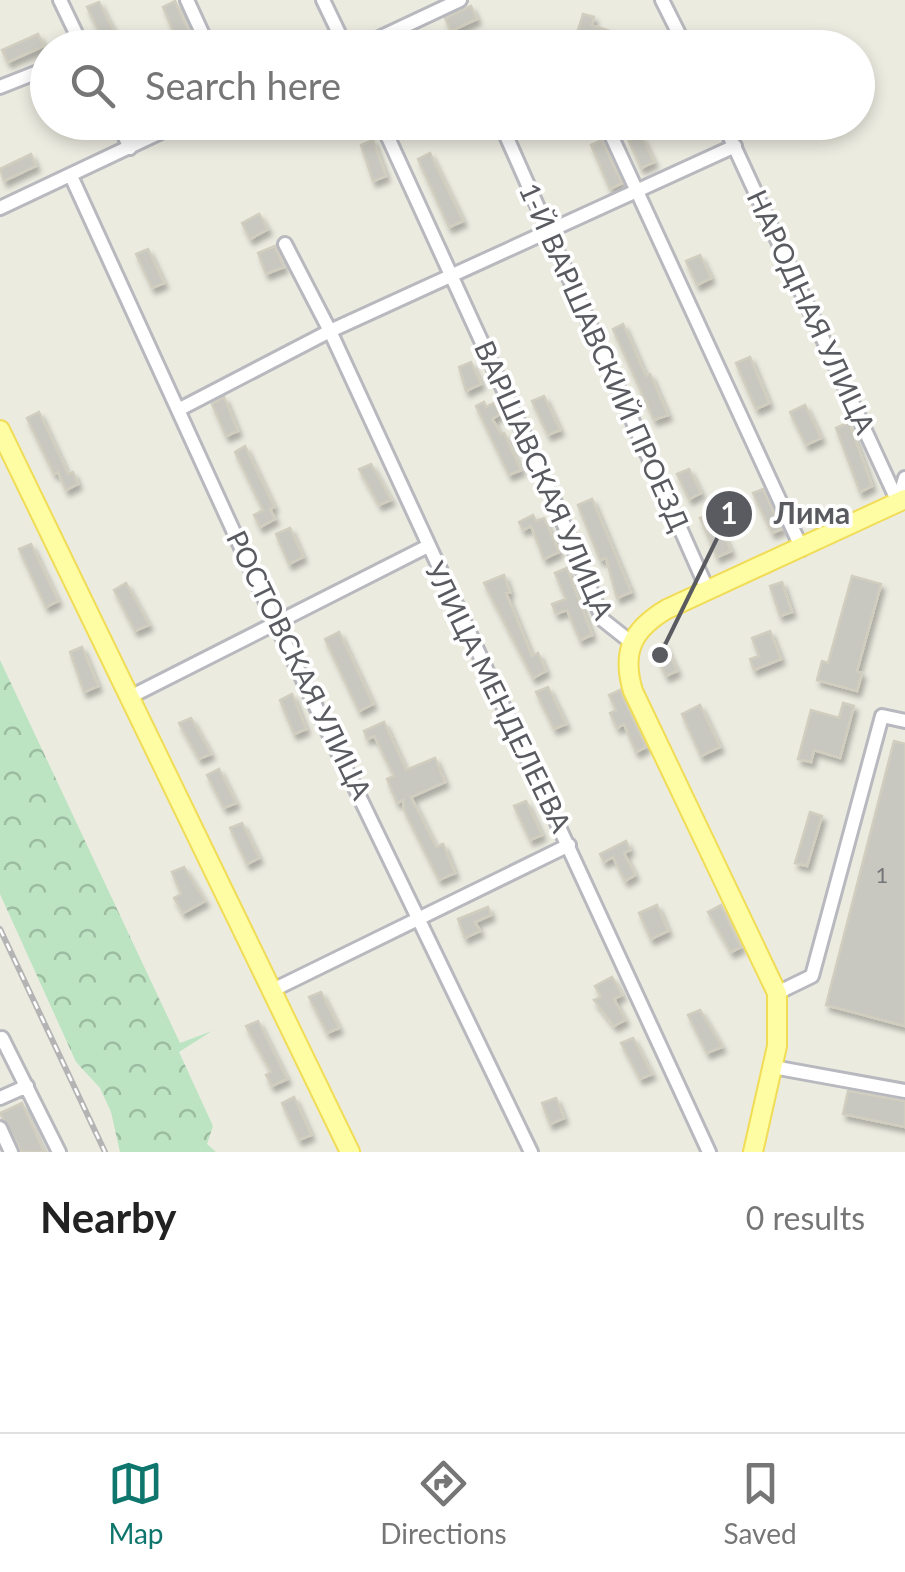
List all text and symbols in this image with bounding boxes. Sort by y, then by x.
search box [30,30,875,140]
icon: search [65,58,120,113]
text: Search here [145,62,341,108]
street label: 1-Й ВАРШАВСКИЙ ПРОЕЗД [513,177,697,536]
street label: НАРОДНАЯ УЛИЦА [740,184,883,439]
street label: ВАРШАВСКАЯ УЛИЦА [468,335,622,624]
callout: Лима [704,484,870,544]
text: 1 [720,494,738,530]
text: Лима [773,494,850,530]
street label: РОСТОВСКАЯ УЛИЦА [220,525,380,804]
street label: УЛИЦА МЕНДЕЛЕЕВА [419,556,579,837]
house number: 1 [876,861,888,888]
text: Nearby [40,1192,177,1242]
text: 0 results [746,1198,865,1237]
tab: Map [108,1456,164,1550]
tab: Directions [380,1456,507,1550]
tab: Saved [723,1456,797,1550]

